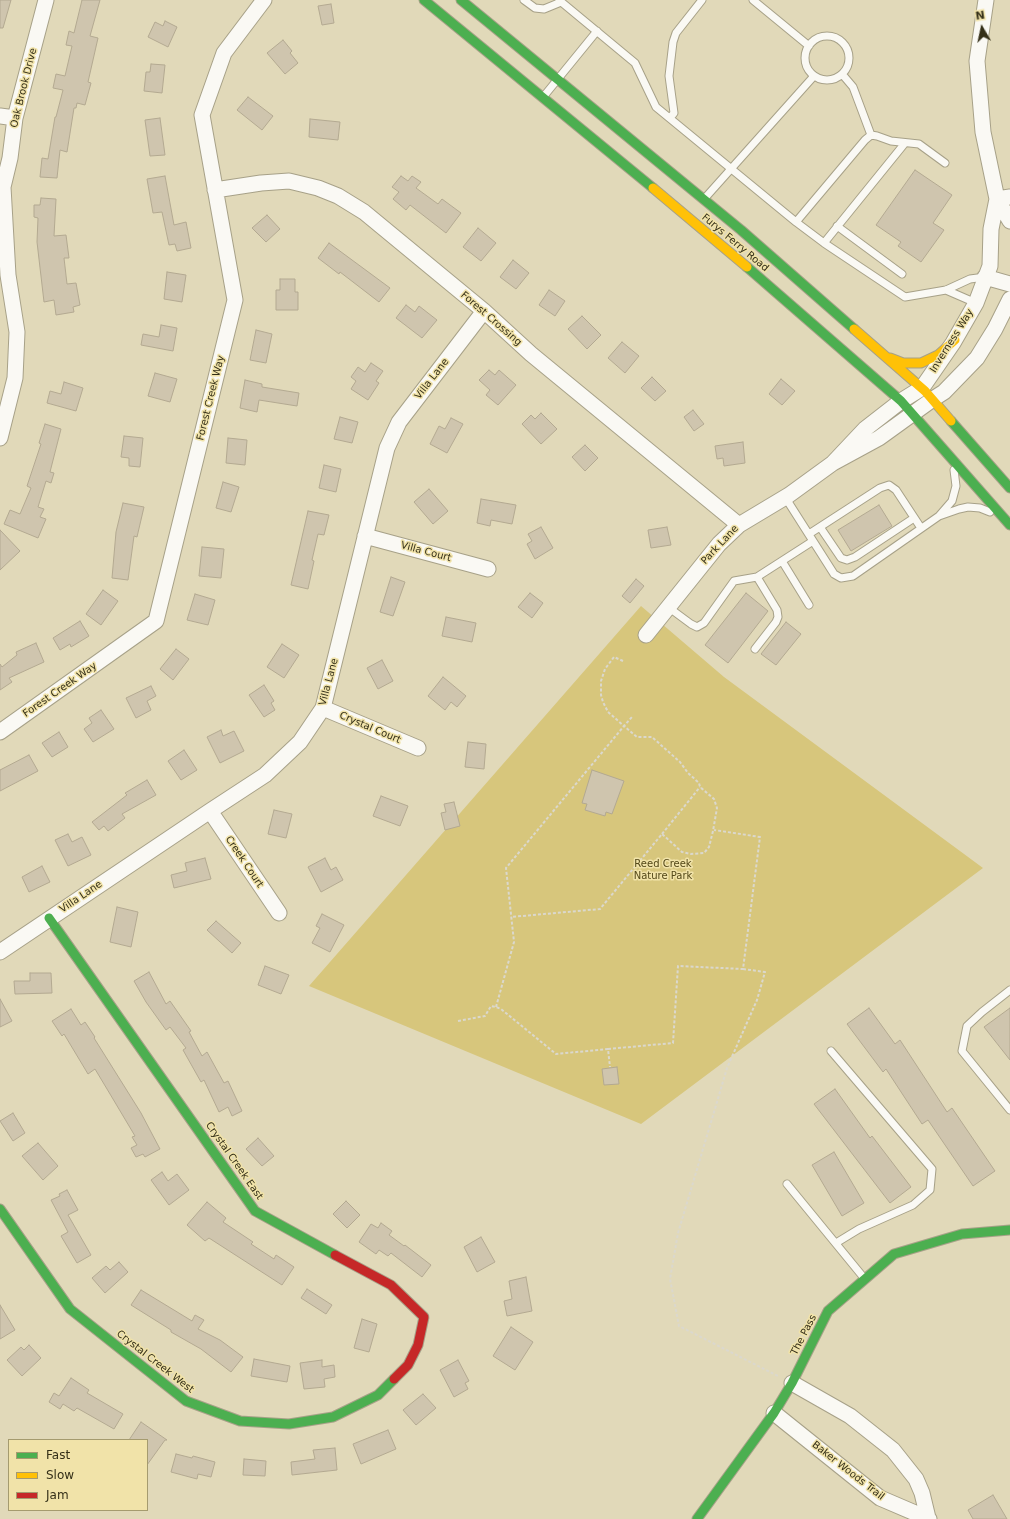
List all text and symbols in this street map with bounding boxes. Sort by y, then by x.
north arrow [962,8,1002,48]
text: N [974,9,986,23]
street label: Oak Brook Drive [8,47,40,129]
street label: Furys Ferry Road [699,212,771,274]
street label: Forest Crossing [458,289,524,349]
street label: Inverness Way [928,307,976,375]
street label: Forest Creek Way [195,354,227,442]
street label: Villa Lane [412,356,452,402]
street label: Park Lane [699,523,741,567]
street label: Villa Court [399,540,453,564]
street label: Villa Lane [317,657,341,707]
street label: Forest Creek Way [21,660,99,720]
street label: Crystal Court [337,710,403,746]
street label: Creek Court [222,834,266,890]
park label: Reed Creek Nature Park [634,858,692,882]
street label: Villa Lane [58,878,104,916]
street label: Crystal Creek East [203,1120,265,1202]
street label: The Pass [789,1313,819,1357]
street label: Crystal Creek West [114,1328,196,1396]
legend [8,1439,148,1511]
street label: Baker Woods Trail [809,1439,887,1503]
text: Fast [46,1448,70,1462]
text: Slow [46,1468,74,1482]
text: Jam [46,1488,69,1502]

